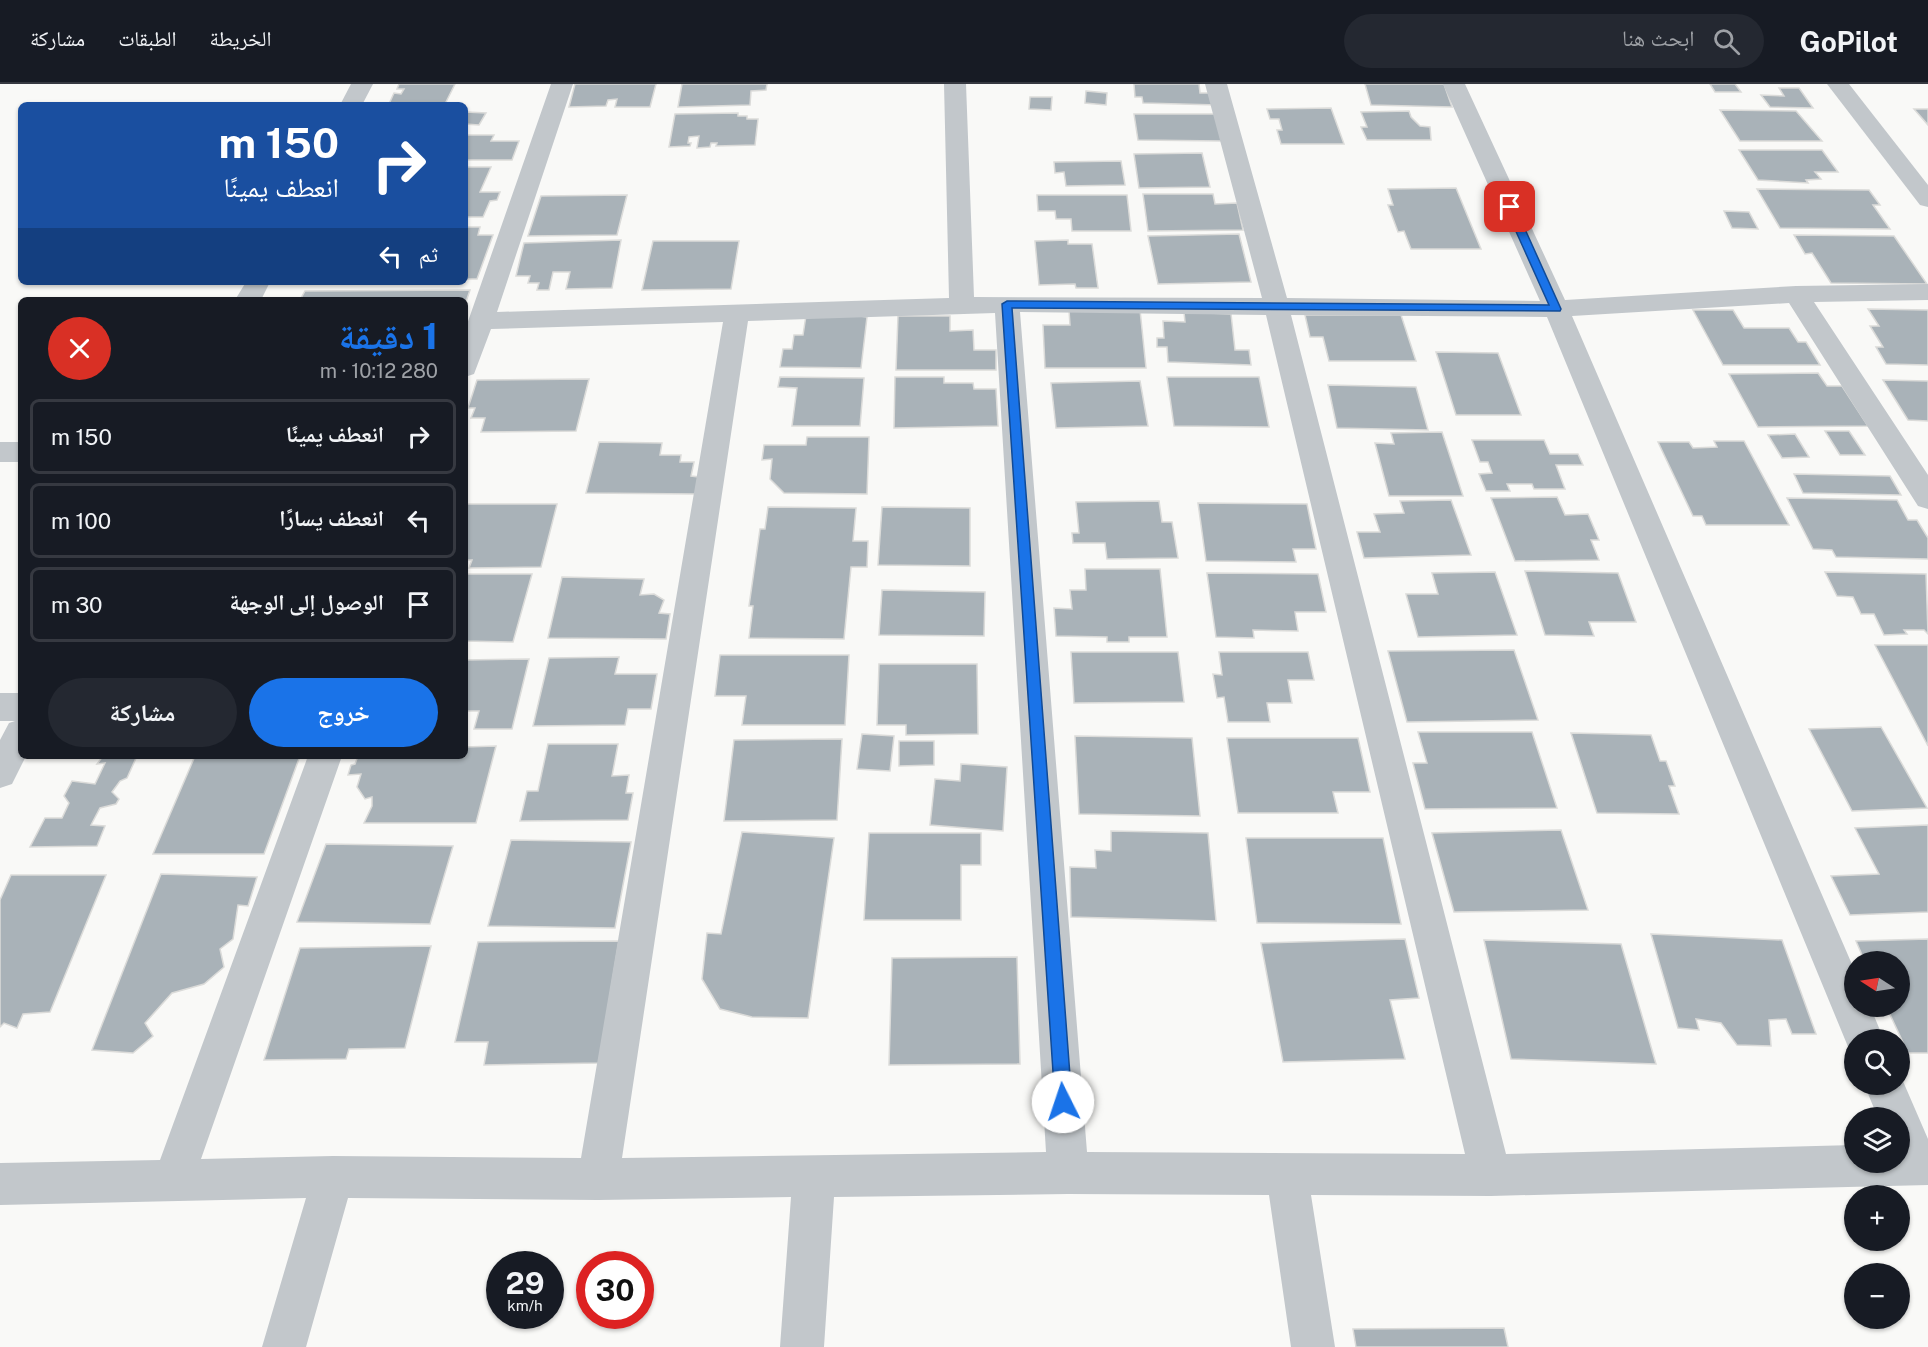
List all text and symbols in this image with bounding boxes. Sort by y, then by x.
search box [1344,14,1764,68]
text: ابحث هنا [1622,25,1695,51]
icon: search [1710,25,1743,58]
text: GoPilot [1800,25,1898,58]
text: مشاركة [30,26,85,51]
text: الطبقات [118,26,177,51]
text: الخريطة [210,26,271,51]
text: 150 m [218,118,339,167]
icon: right [360,126,438,204]
text: انعطف يمينًا [224,171,339,203]
pin [1484,181,1535,232]
icon: arrive [1493,190,1526,223]
icon: left [374,240,407,273]
text: ثم [419,241,438,267]
text: 1 دقيقة [339,315,438,357]
button: close [48,317,111,380]
text: 280 m · 10:12 [320,359,438,383]
icon: right [402,420,435,453]
text: انعطف يمينًا [286,421,384,447]
text: 150 m [51,424,112,450]
icon: left [402,504,435,537]
text: انعطف يسارًا [279,505,384,531]
text: 100 m [51,508,111,534]
icon: arrive [402,588,435,621]
text: الوصول إلى الوجهة [229,589,384,615]
text: 30 m [51,592,103,618]
button: مشاركة [48,678,237,747]
button: خروج [249,678,438,747]
north arrow [1844,951,1910,1017]
map controls [1844,951,1910,1329]
button: search [1844,1029,1910,1095]
position arrow [1031,1070,1095,1134]
button: layers [1844,1107,1910,1173]
button: + [1844,1185,1910,1251]
speed limit sign: 30 [576,1251,654,1329]
button: − [1844,1263,1910,1329]
text: 29 [506,1265,544,1301]
text: km/h [507,1297,543,1314]

